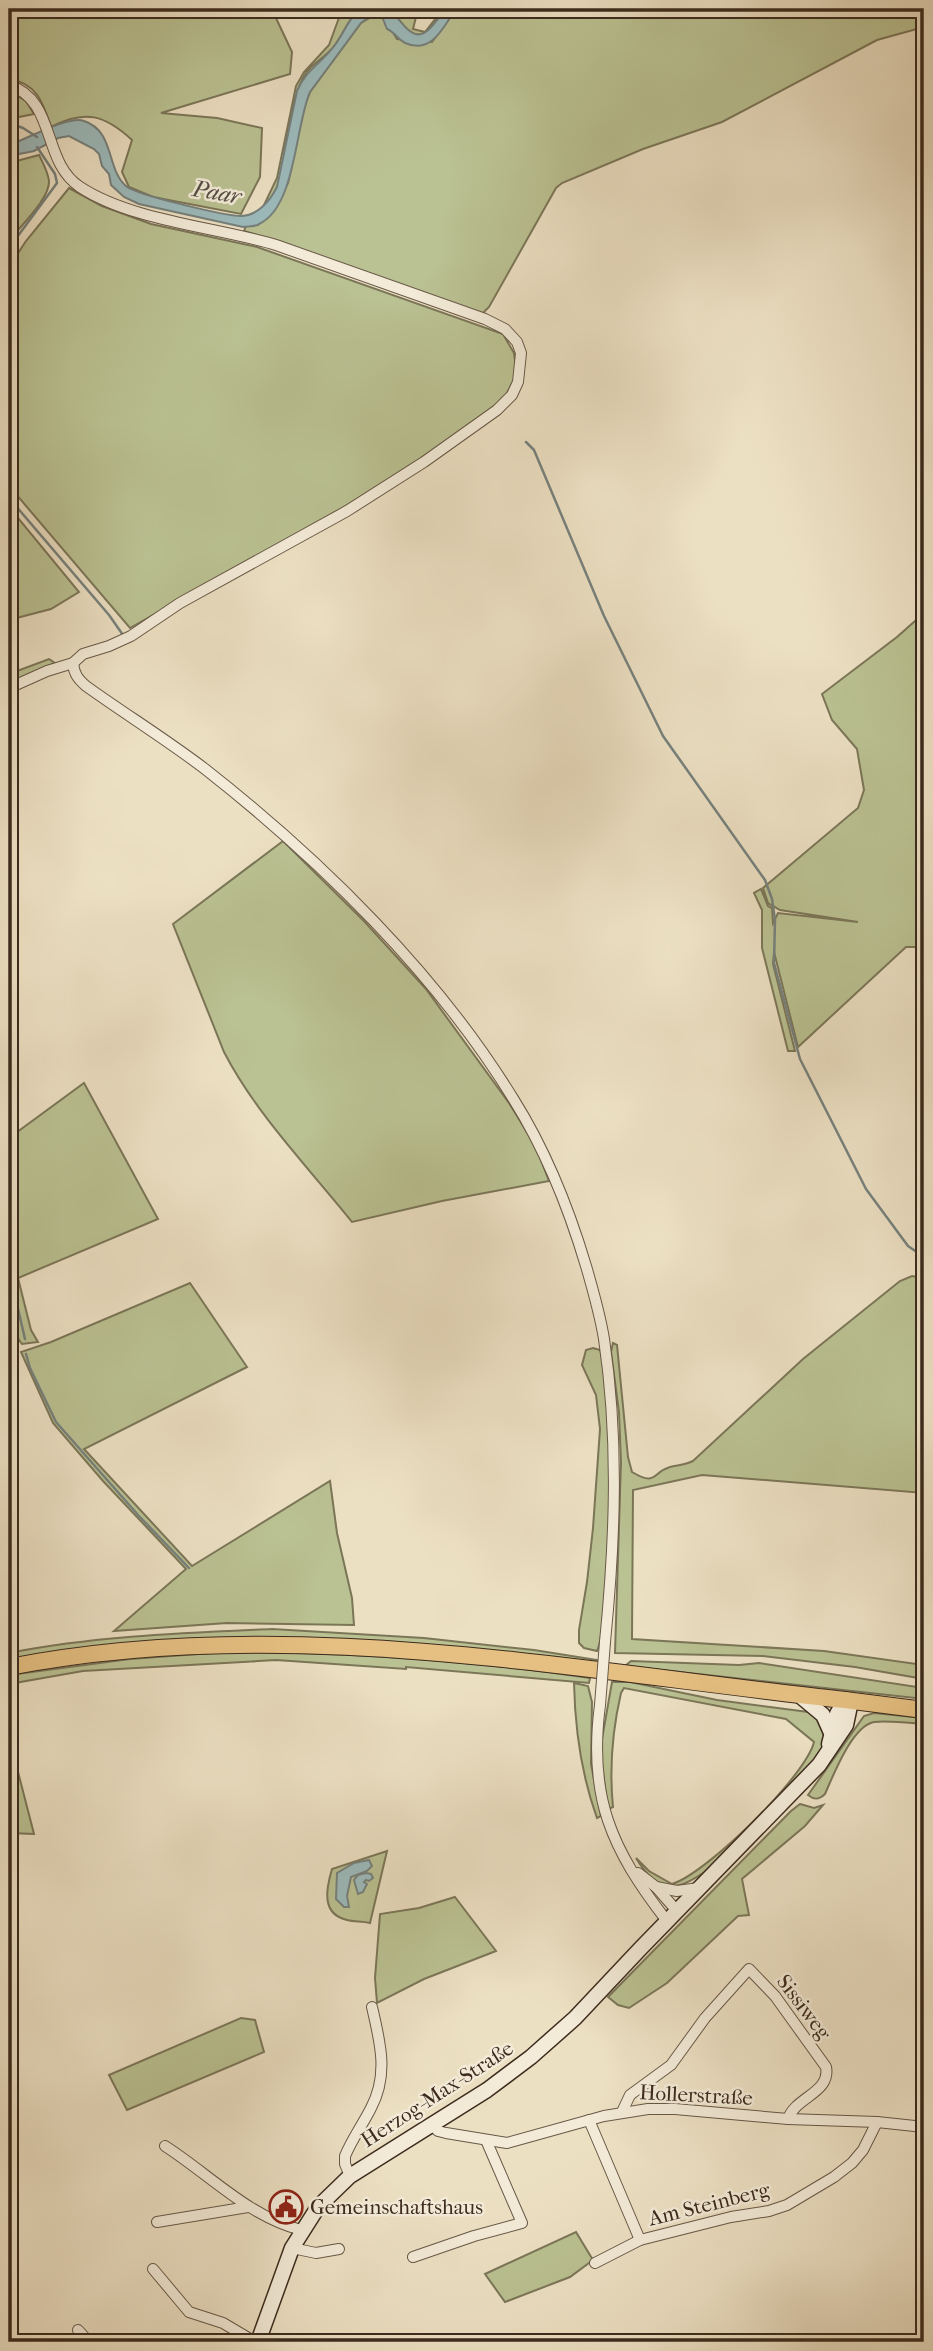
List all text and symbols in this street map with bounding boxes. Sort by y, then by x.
water label: Paar [189,175,245,210]
street label: Sissiweg [772,1970,837,2045]
street label: Herzog-Max-Straße [356,2036,518,2152]
street label: Hollerstraße [639,2080,753,2110]
street label: Am Steinberg [645,2177,773,2231]
public building icon: Gemeinschaftshaus [267,2188,305,2226]
place label: Gemeinschaftshaus [310,2195,483,2219]

